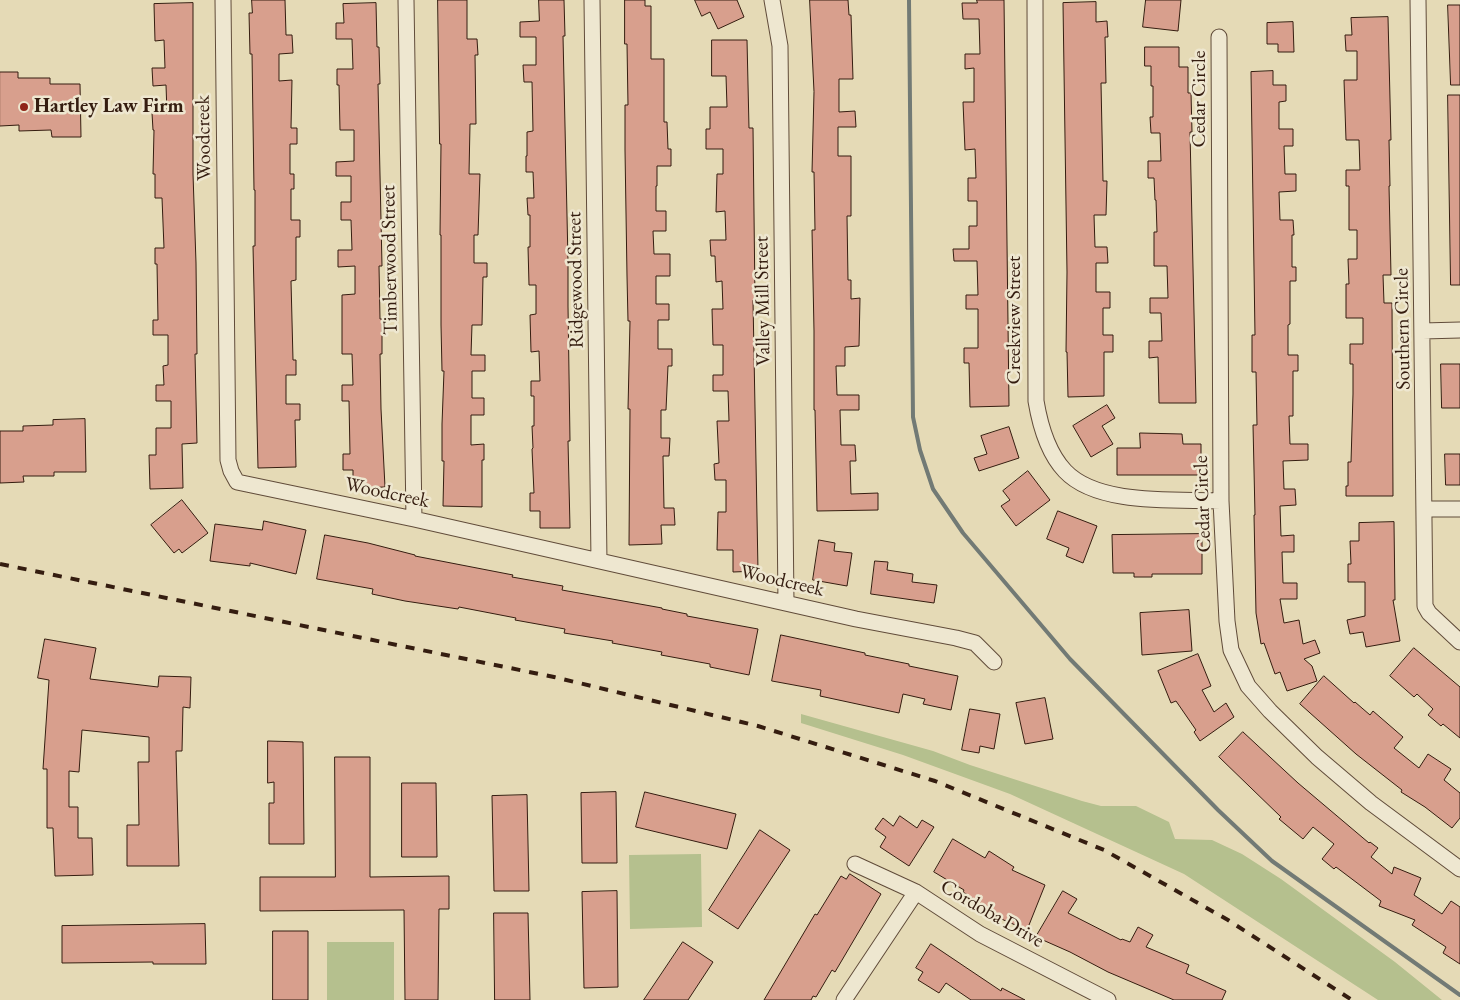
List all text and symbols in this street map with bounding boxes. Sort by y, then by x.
street label: Cedar Circle [1188,50,1212,148]
place label: Hartley Law Firm [34,95,184,119]
street label: Woodcreek [191,95,217,181]
marker: Hartley Law Firm [18,101,30,113]
street label: Timberwood Street [377,185,403,335]
street label: Ridgewood Street [563,211,589,349]
street label: Valley Mill Street [750,236,776,366]
street label: Creekview Street [1003,256,1027,384]
street label: Southern Circle [1390,268,1416,390]
street label: Cedar Circle [1189,455,1217,553]
street label: Woodcreek [343,472,431,514]
street label: Woodcreek [738,560,826,602]
street label: Cordoba Drive [936,875,1048,953]

